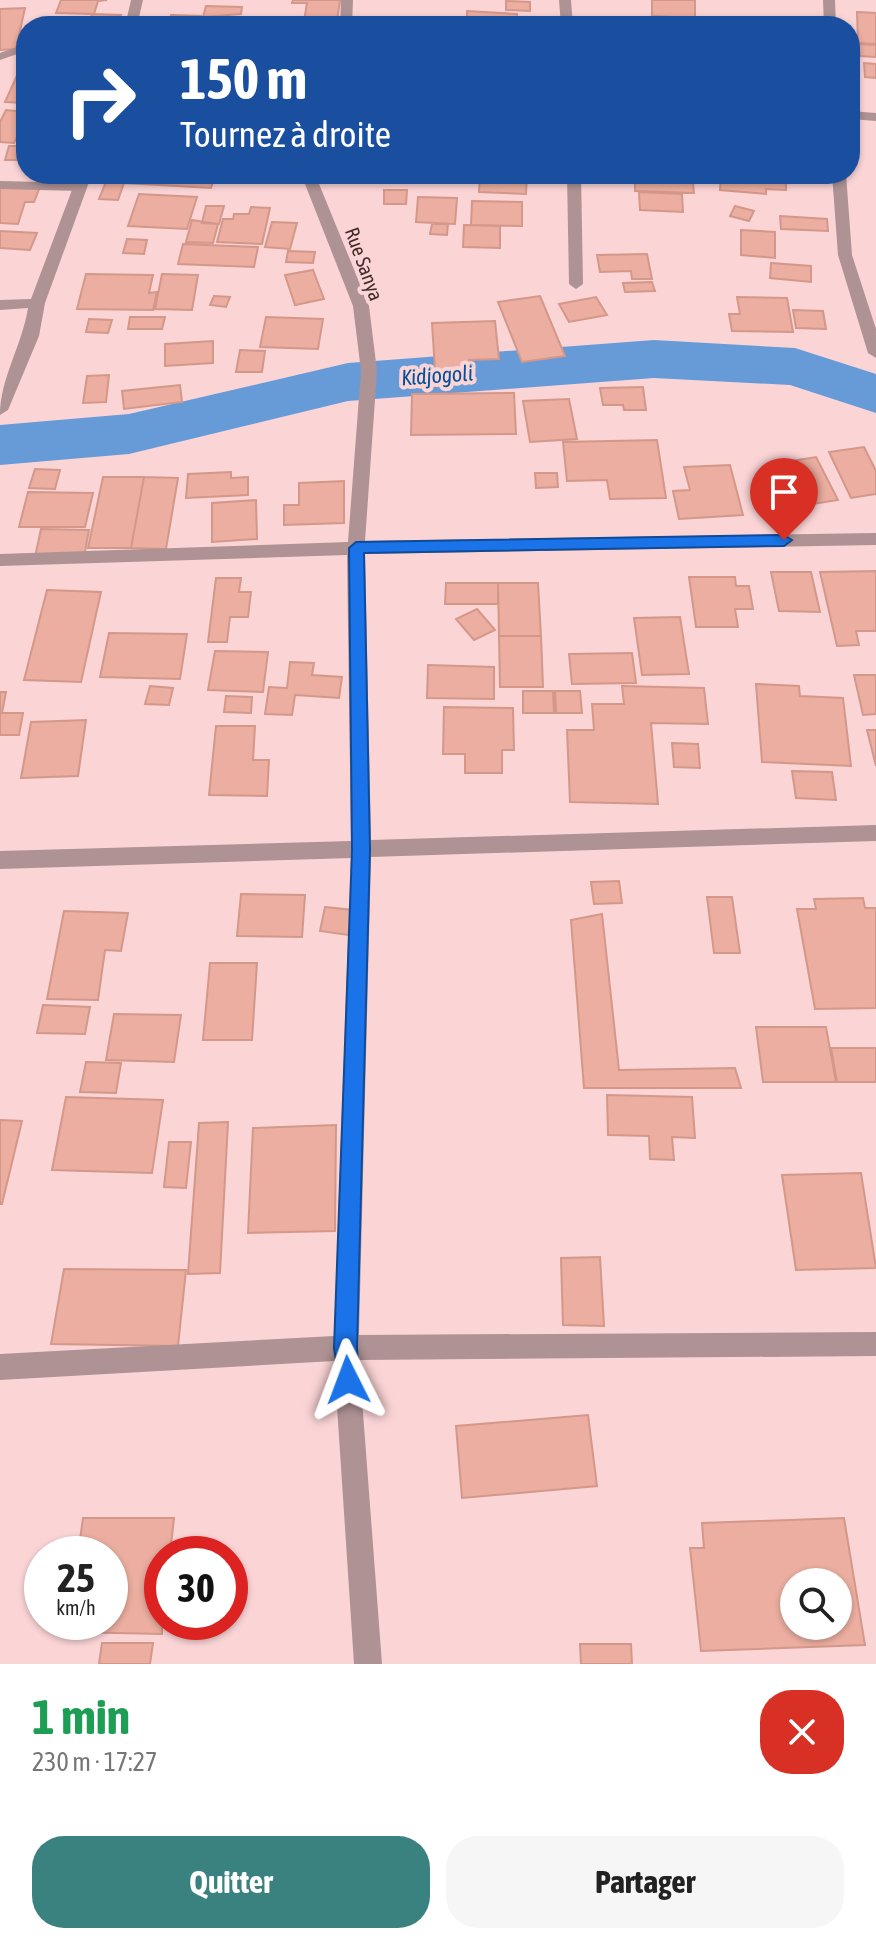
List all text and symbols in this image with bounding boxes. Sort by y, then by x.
text: 150 m [180,47,307,111]
icon: right [48,48,152,152]
text: Tournez à droite [180,113,391,155]
street label: Rue Sanya [341,224,388,304]
water label: Kidjogoli [400,360,474,390]
pin [750,458,818,540]
icon: arrive [762,470,806,514]
position arrow [306,1338,390,1422]
speed limit sign: 30 [144,1536,248,1640]
text: 25 [57,1555,95,1600]
map controls [780,1568,852,1640]
button: search [780,1568,852,1640]
text: km/h [56,1596,96,1619]
text: 1 min [32,1689,130,1744]
button: close [760,1690,844,1774]
text: 230 m · 17:27 [32,1747,157,1777]
button: Quitter [32,1836,430,1928]
button: Partager [446,1836,844,1928]

